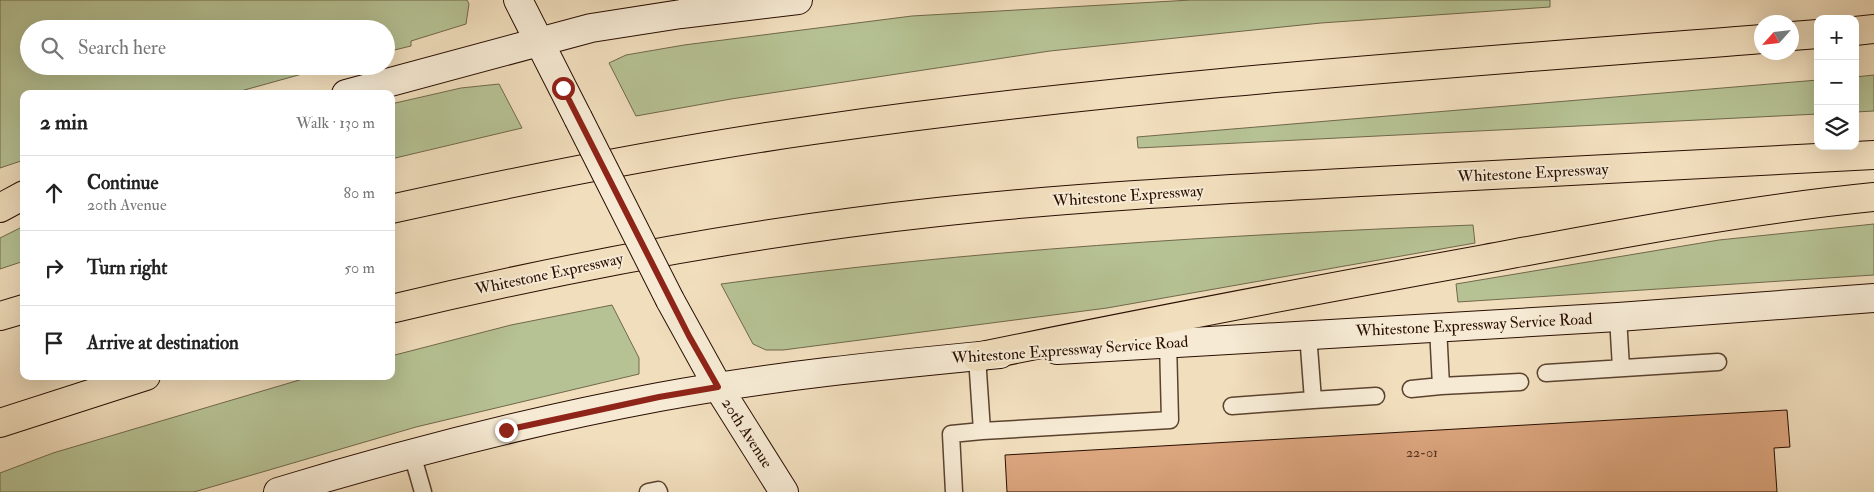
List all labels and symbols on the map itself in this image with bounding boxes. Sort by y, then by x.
north arrow [1754,15,1799,60]
route start [552,77,575,100]
street label: Whitestone Expressway [1456,159,1610,188]
street label: Whitestone Expressway [1051,181,1205,212]
street label: Whitestone Expressway [472,248,626,301]
street label: Whitestone Expressway Service Road [1354,309,1593,342]
street label: Whitestone Expressway Service Road [950,332,1189,369]
street label: 20th Avenue [717,394,777,472]
route end [495,419,518,442]
house number: 22-01 [1406,444,1438,461]

